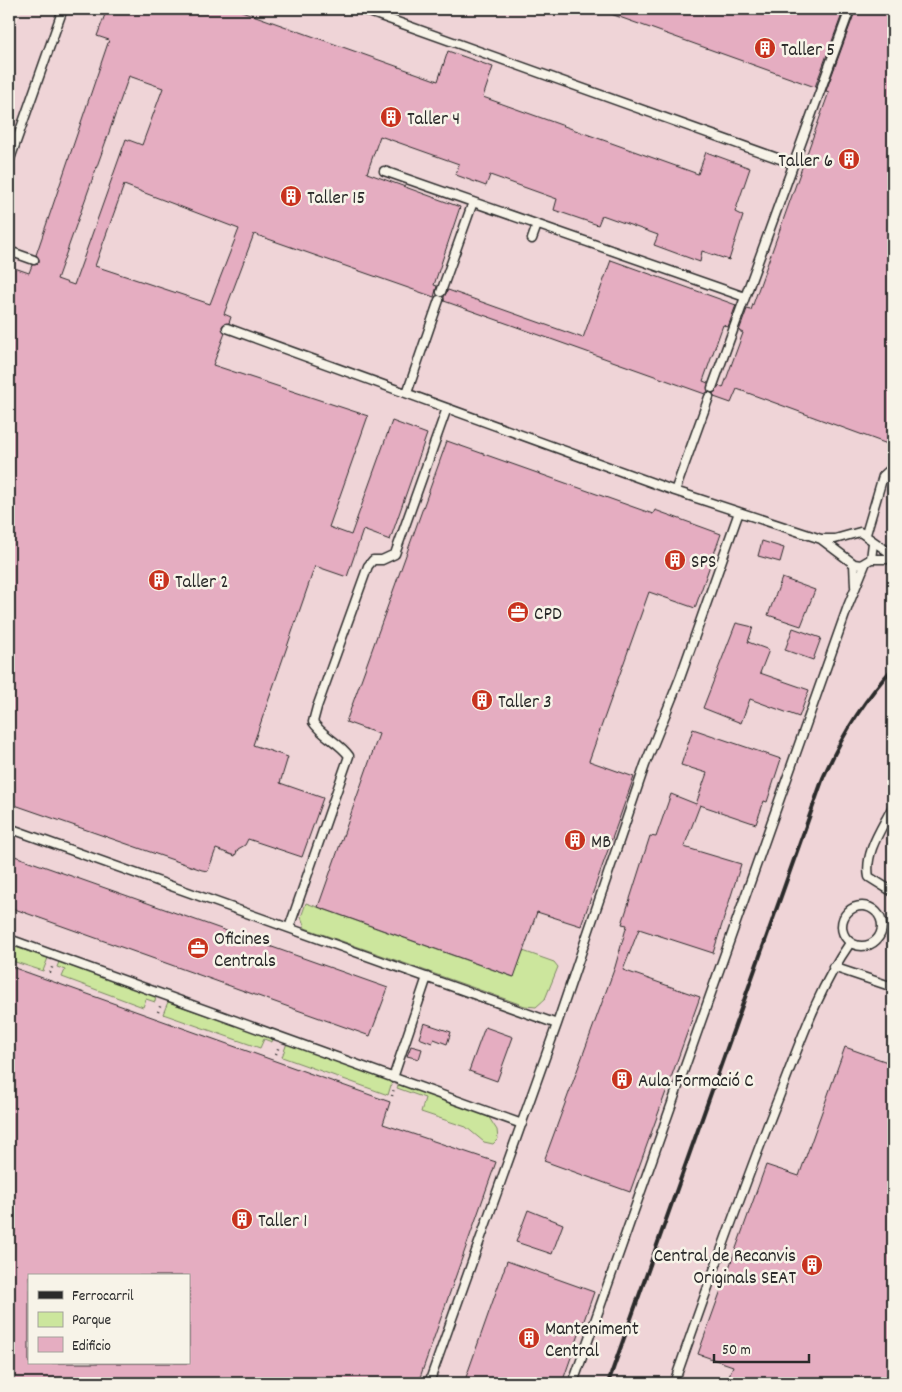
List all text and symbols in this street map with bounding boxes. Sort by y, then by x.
building icon: Taller 5 [753,36,777,60]
place label: Taller 5 [781,38,835,65]
building icon: Taller 4 [379,105,403,129]
place label: Taller 4 [407,107,460,134]
building icon: Taller 6 [837,147,861,171]
place label: Taller 6 [778,149,833,176]
building icon: Taller 15 [279,184,303,208]
place label: Taller 15 [307,186,365,213]
building icon: SPS [663,548,687,572]
place label: SPS [691,550,716,577]
building icon: Taller 2 [147,568,171,592]
place label: Taller 2 [175,570,229,597]
office icon: CPD [506,600,530,624]
place label: CPD [534,602,562,629]
building icon: Taller 3 [470,688,494,712]
place label: Taller 3 [498,690,552,717]
building icon: MB [563,828,587,852]
place label: MB [591,830,611,857]
place label: Oficines Centrals [214,927,276,976]
office icon: Oficines Centrals [186,936,210,960]
building icon: Aula Formació C [610,1067,634,1091]
place label: Aula Formació C [638,1069,754,1096]
building icon: Taller 1 [230,1207,254,1231]
place label: Taller 1 [258,1209,307,1236]
place label: Central de Recanvis Originals SEAT [654,1244,796,1293]
building icon: Central de Recanvis Originals SEAT [800,1253,824,1277]
legend [28,1274,190,1364]
text: Ferrocarril [72,1286,134,1308]
text: Parque [72,1310,112,1332]
place label: Manteniment Central [545,1317,639,1366]
building icon: Manteniment Central [517,1326,541,1350]
scale bar [714,1332,810,1364]
text: Edificio [72,1336,111,1358]
text: 50 m [722,1340,751,1362]

